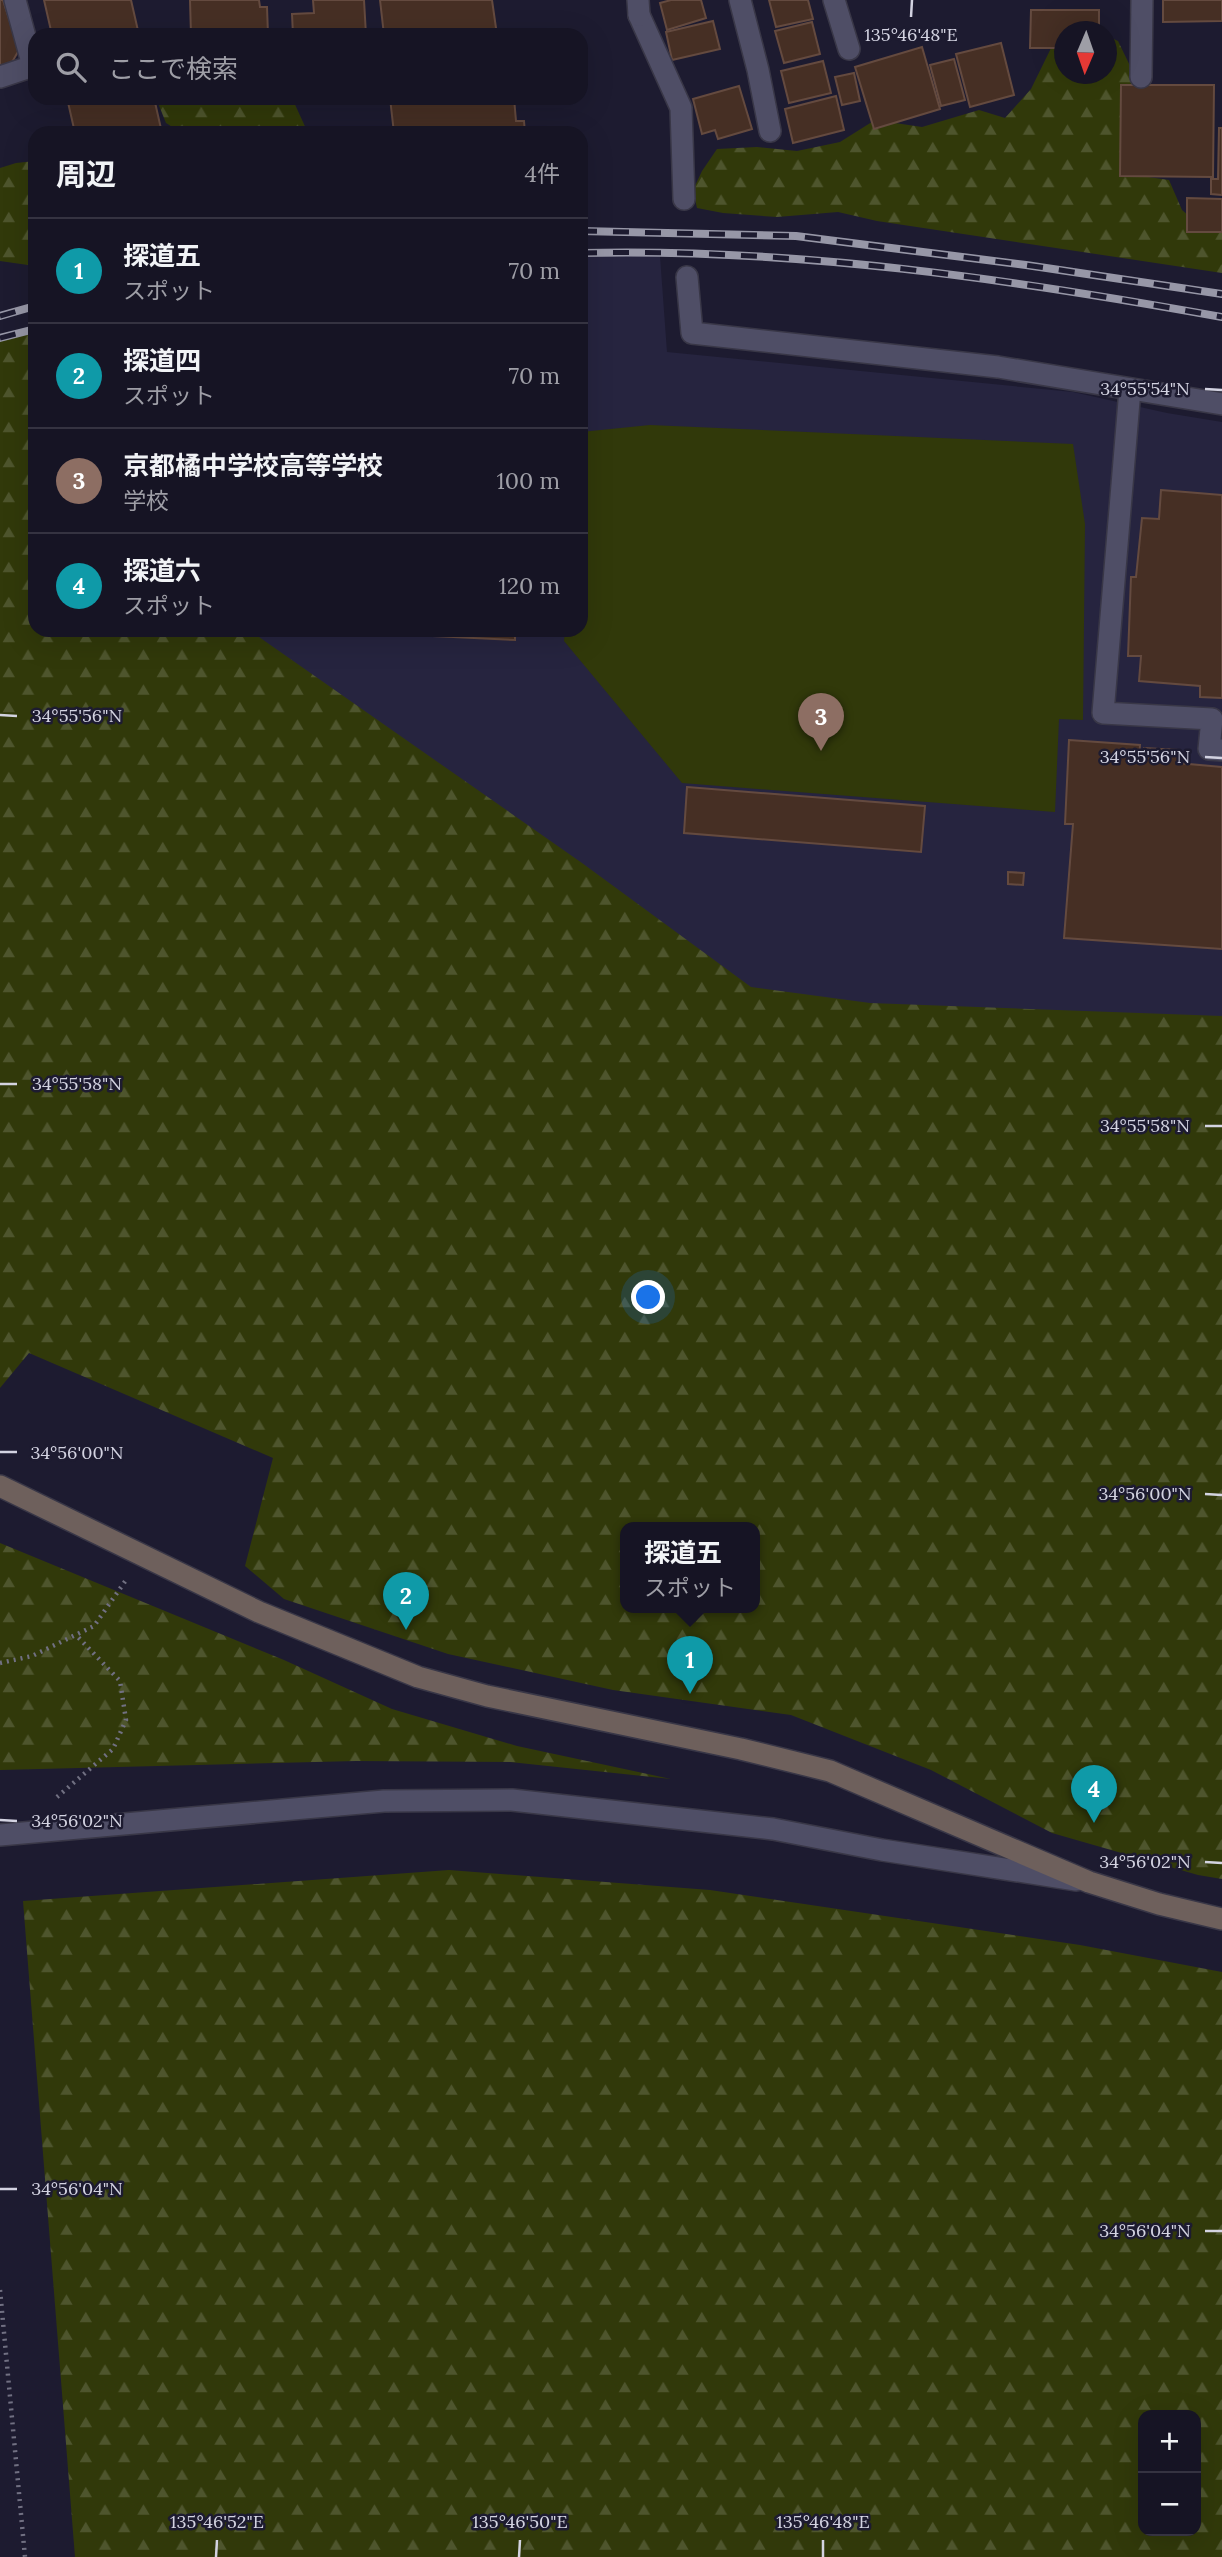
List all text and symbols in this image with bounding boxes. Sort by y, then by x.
north arrow [1054,21,1117,84]
text: 135°46'48"E [864,23,958,46]
search box [28,28,588,105]
icon: search [52,48,90,86]
text: ここで検索 [108,52,238,85]
text: 周辺 [56,155,116,193]
text: 4件 [525,159,560,188]
text: 探道五 [123,239,201,272]
text: 1 [74,256,84,285]
text: 70 m [509,256,560,285]
text: スポット [123,276,215,305]
text: 探道四 [123,344,201,377]
text: 2 [73,361,85,390]
text: 70 m [509,361,560,390]
text: 34°55'54"N [1100,377,1190,400]
text: スポット [123,381,215,410]
text: 京都橘中学校高等学校 [123,449,383,482]
text: 3 [73,466,85,495]
text: 100 m [496,466,560,495]
text: 学校 [123,486,169,515]
text: 探道六 [123,554,201,587]
text: 4 [73,571,85,600]
text: 120 m [498,571,560,600]
text: スポット [123,591,215,620]
pin: 3 [798,693,844,751]
text: 34°55'56"N [32,704,122,727]
text: 34°55'56"N [1100,745,1190,768]
text: 34°55'58"N [32,1072,122,1095]
text: 34°55'58"N [1100,1114,1190,1137]
your location [631,1280,665,1314]
text: 34°56'00"N [30,1441,124,1464]
text: 34°56'00"N [1098,1482,1192,1505]
popup [620,1522,760,1613]
text: 探道五 [644,1536,722,1569]
pin: 2 [383,1572,429,1630]
text: スポット [644,1573,736,1602]
pin: 1 [667,1636,713,1694]
pin: 4 [1071,1765,1117,1823]
text: 34°56'02"N [31,1809,123,1832]
text: 34°56'02"N [1099,1850,1191,1873]
text: 34°56'04"N [31,2177,123,2200]
text: 34°56'04"N [1099,2219,1191,2242]
map controls [1138,2410,1201,2536]
button: + [1138,2410,1201,2473]
button: − [1138,2473,1201,2536]
text: 135°46'52"E [170,2510,264,2533]
text: 135°46'50"E [472,2510,568,2533]
text: 135°46'48"E [776,2510,870,2533]

